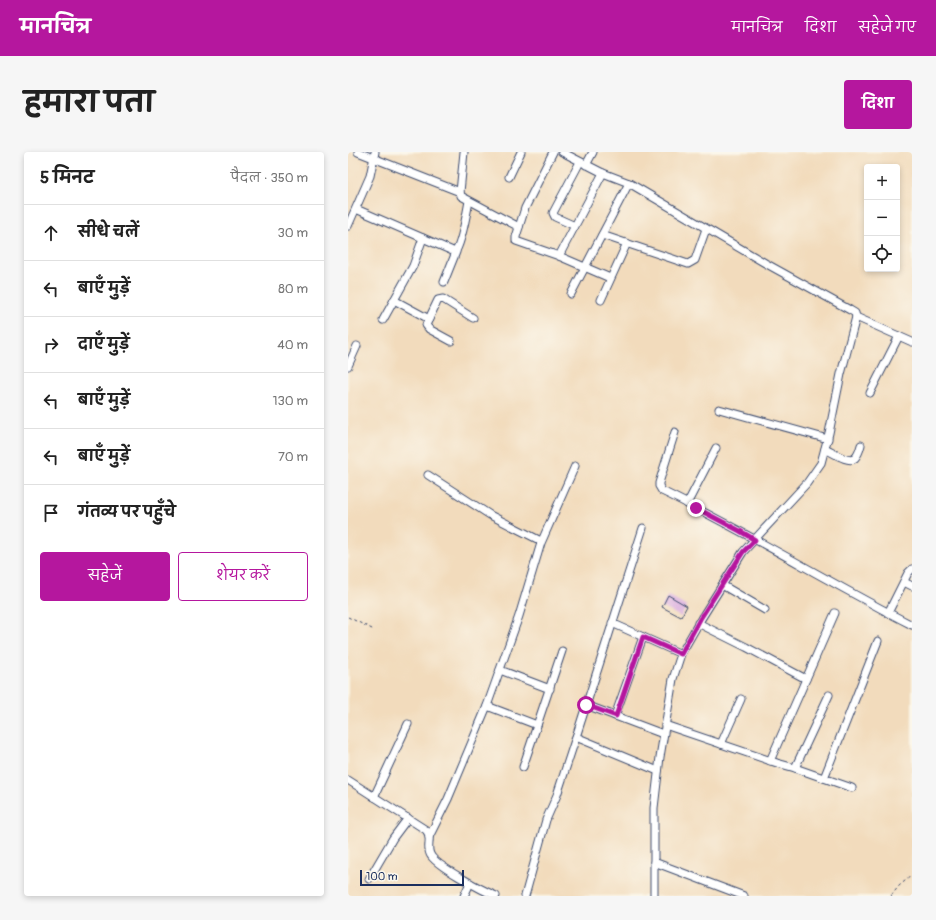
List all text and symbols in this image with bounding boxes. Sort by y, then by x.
text: मानचित्र [20,15,91,39]
text: मानचित्र [731,19,783,36]
text: दिशा [805,19,836,36]
text: सहेजे गए [858,19,916,36]
button: दिशा [844,80,912,129]
text: हमारा पता [24,86,155,121]
map controls [864,164,900,272]
button: + [864,164,900,200]
text: 5 मिनट [40,167,94,188]
text: पैदल · 350 m [231,170,308,186]
button: − [864,200,900,236]
icon: ahead [40,222,62,244]
text: सीधे चलें [78,223,139,242]
text: 30 m [278,225,308,241]
button: locate [864,236,900,272]
icon: left [40,278,62,300]
text: बाएँ मुड़ें [78,279,130,298]
text: 80 m [278,281,308,297]
icon: right [40,334,62,356]
text: दाएँ मुड़ें [78,335,130,354]
text: 40 m [277,337,308,353]
icon: left [40,390,62,412]
text: बाएँ मुड़ें [78,391,130,410]
text: 130 m [272,393,308,409]
icon: left [40,446,62,468]
text: बाएँ मुड़ें [78,447,130,466]
text: 70 m [278,449,308,465]
route end [687,499,705,517]
icon: arrive [40,502,62,524]
text: गंतव्य पर पहुँचे [78,503,176,522]
button: सहेजें [40,552,170,601]
button: शेयर करें [178,552,308,601]
route start [577,696,595,714]
scale bar [360,868,464,887]
text: 100 m [366,870,397,883]

